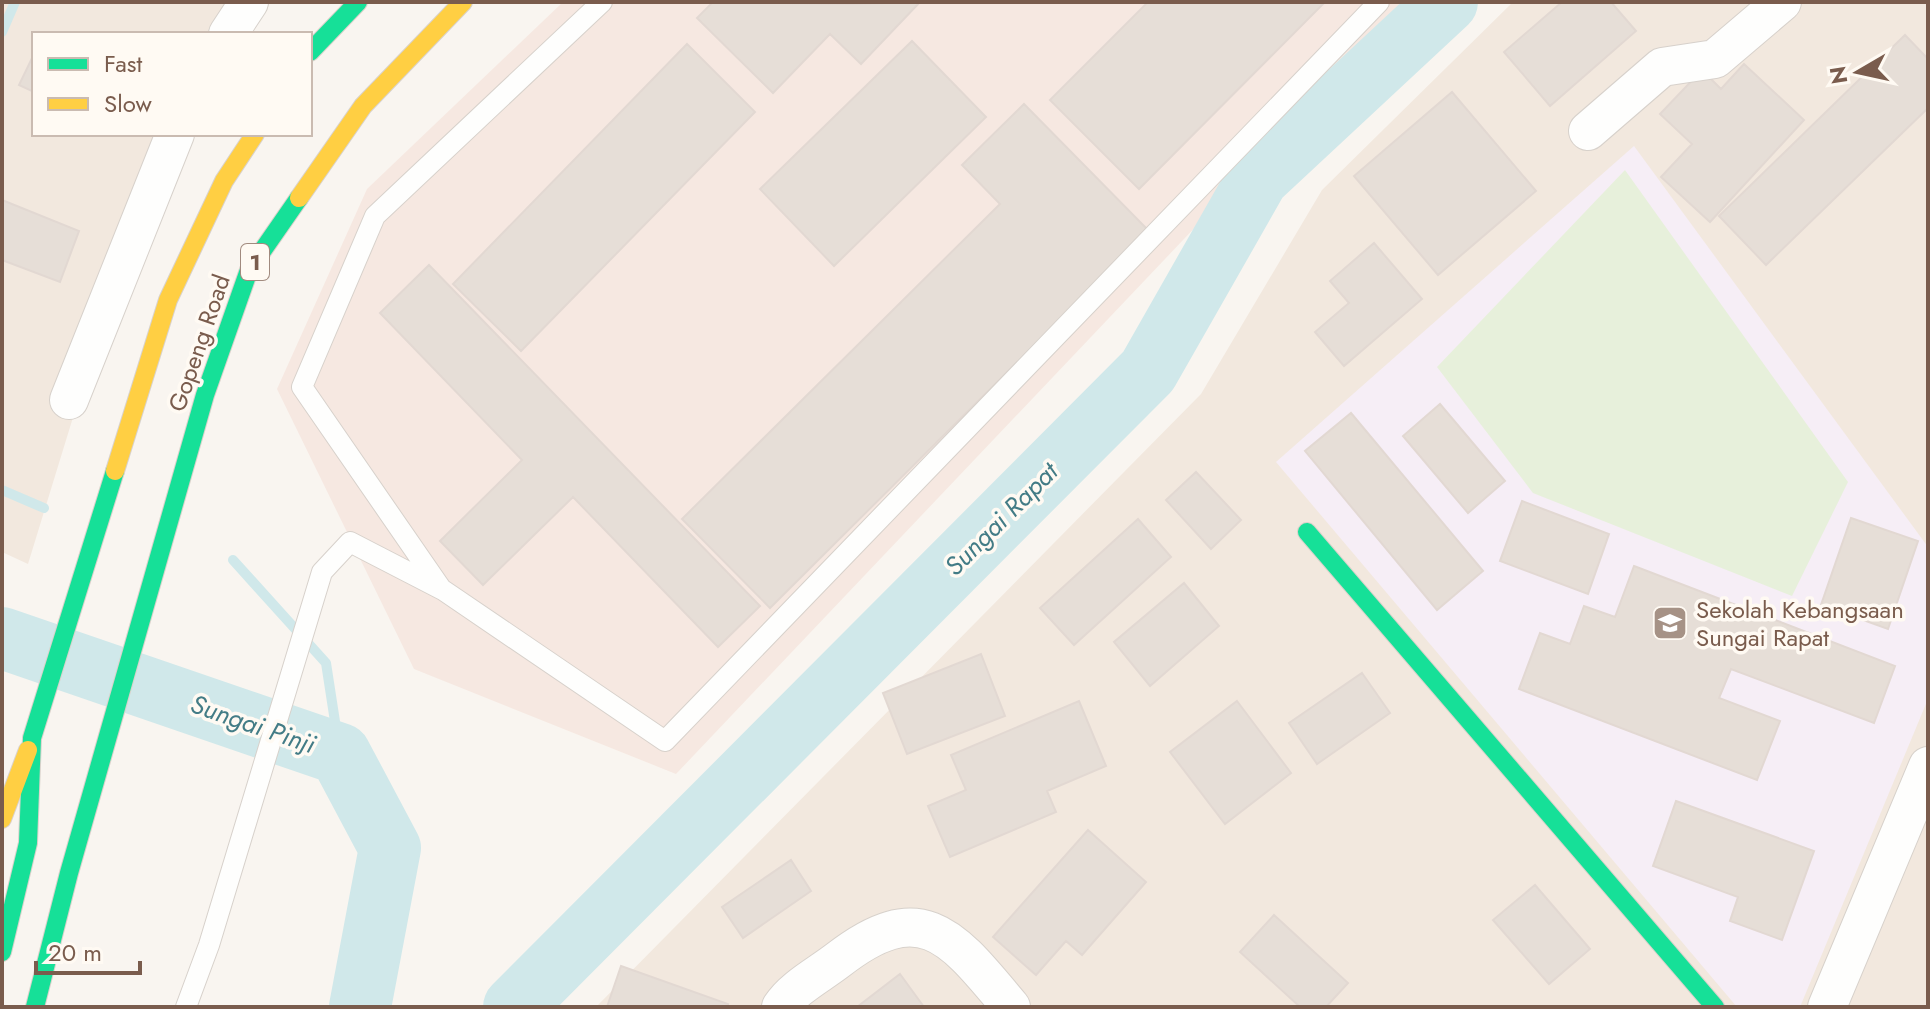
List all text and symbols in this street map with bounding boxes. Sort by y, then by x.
legend [32,32,312,136]
north arrow [1818,32,1898,112]
text: Fast [104,46,142,81]
text: N [1821,64,1855,86]
text: Slow [104,86,152,121]
road number: 1 [241,244,269,280]
street label: Gopeng Road [159,270,239,416]
water label: Sungai Rapat [936,452,1068,584]
place label: Sekolah Kebangsaan Sungai Rapat [1696,592,1904,655]
school or university icon: Sekolah Kebangsaan Sungai Rapat [1651,604,1689,642]
water label: Sungai Pinji [185,685,321,763]
scale bar [36,925,140,975]
text: 20 m [48,935,102,970]

